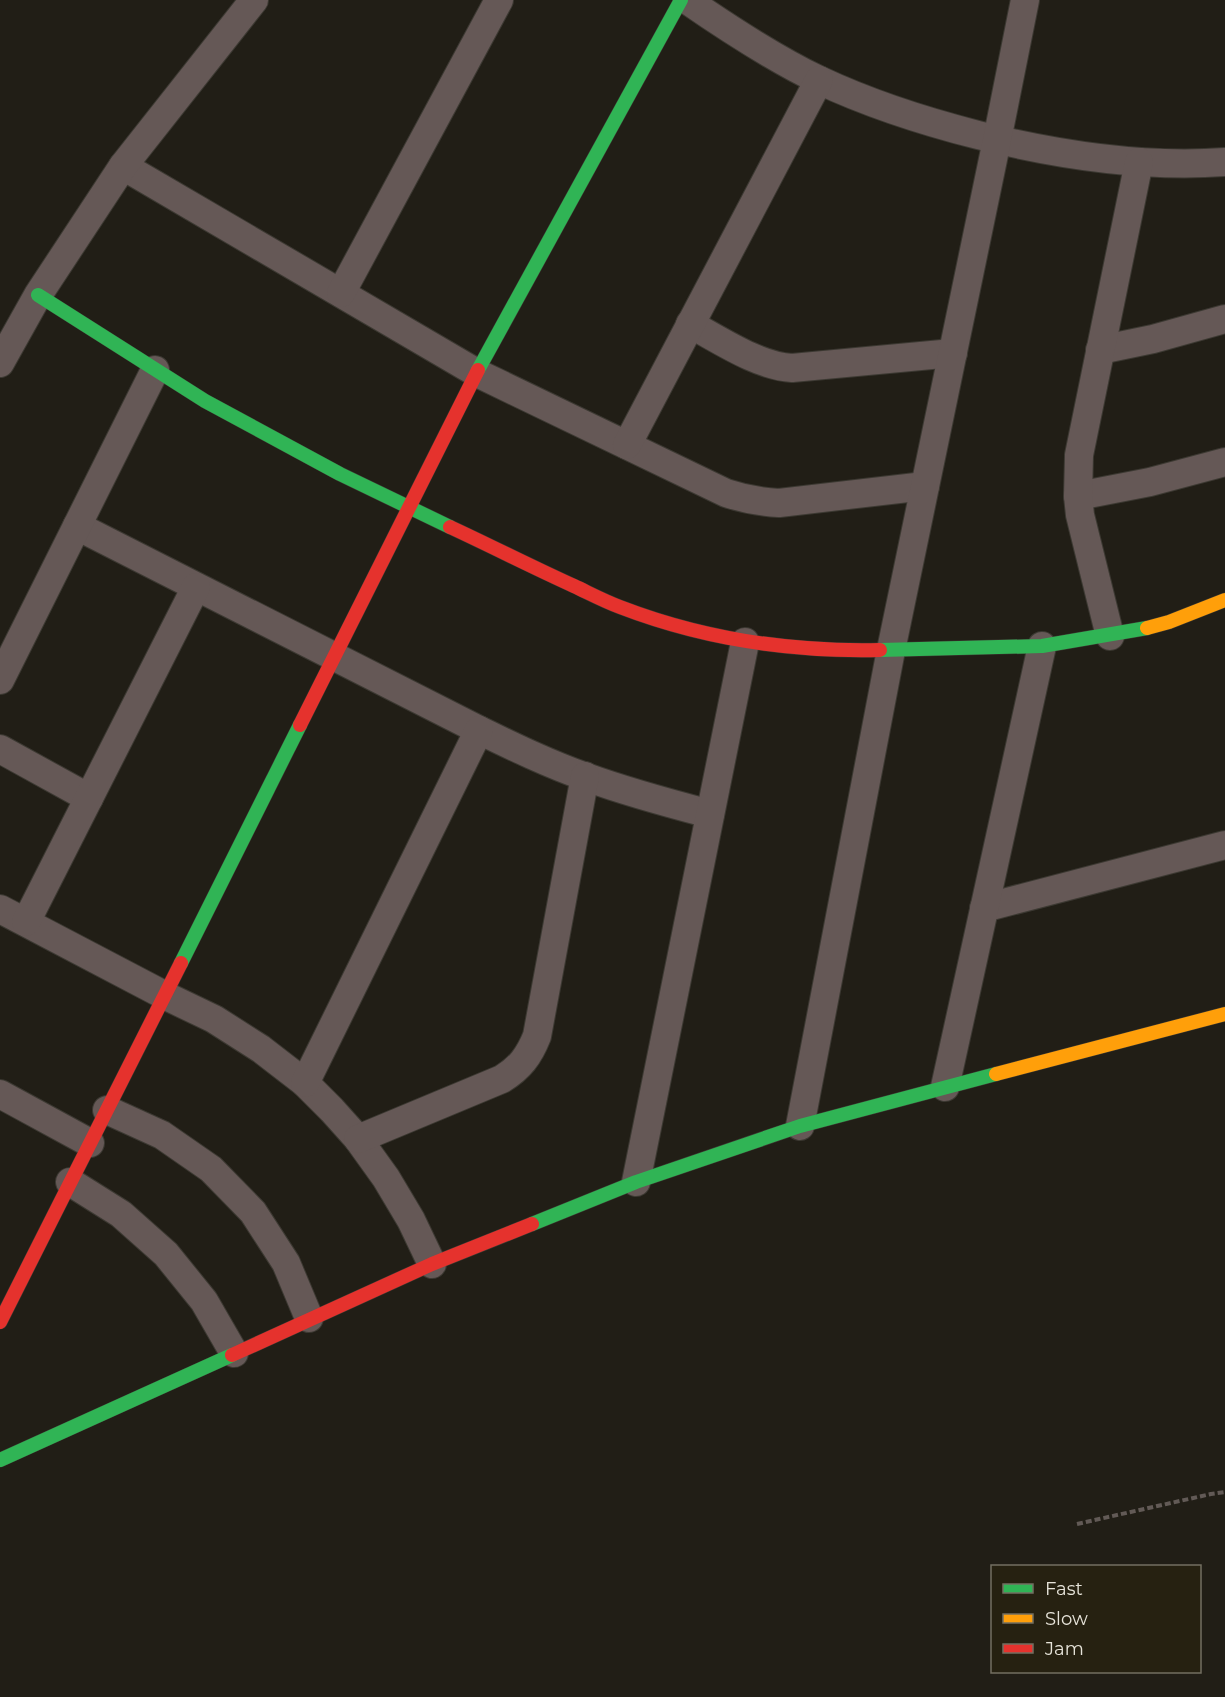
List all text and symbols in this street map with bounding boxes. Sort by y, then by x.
legend [991,1565,1201,1673]
text: Fast [1045,1578,1083,1600]
text: Slow [1045,1608,1088,1630]
text: Jam [1044,1638,1084,1660]

